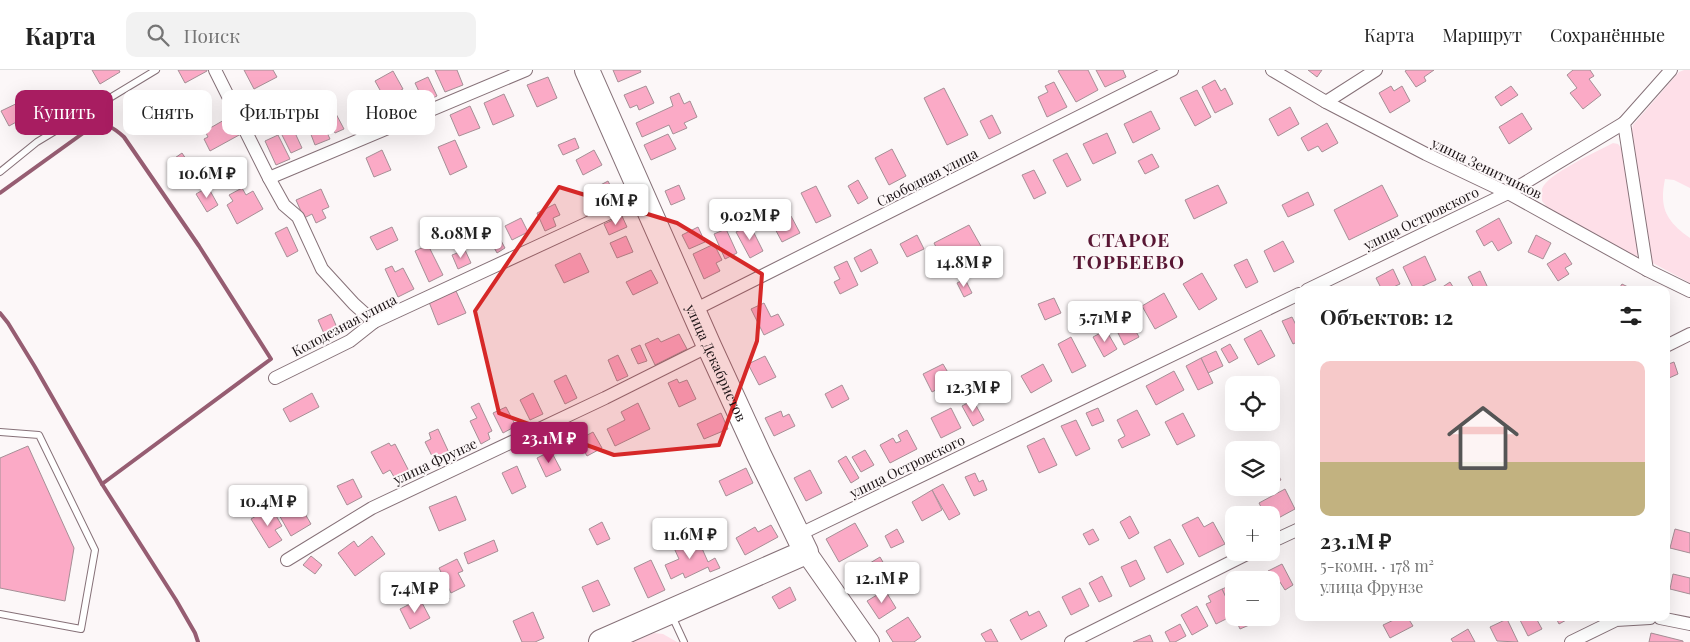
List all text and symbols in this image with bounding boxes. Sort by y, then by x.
search box [126,12,476,57]
text: Карта [25,19,96,51]
icon: search [144,21,172,49]
text: Поиск [184,22,240,48]
text: Карта [1364,23,1414,47]
text: Маршрут [1442,23,1522,47]
text: Сохранённые [1550,23,1665,47]
chip: Купить [15,90,113,135]
chip: Снять [123,90,212,135]
chip: Фильтры [222,90,337,135]
chip: Новое [347,90,435,135]
street label: улица Зенитчиков [1428,133,1546,203]
street label: Свободная улица [873,143,981,211]
pin: 10.6M ₽ [161,156,253,199]
text: 10.6M ₽ [178,162,236,183]
street label: улица Островского [1359,182,1482,255]
pin: 16M ₽ [581,184,651,226]
text: 16M ₽ [595,189,637,210]
pin: 9.02M ₽ [704,198,796,241]
text: 9.02M ₽ [720,204,780,225]
pin: 8.08M ₽ [415,216,507,259]
text: 8.08M ₽ [431,222,491,243]
district label: СТАРОЕ ТОРБЕЕВО [1073,226,1185,274]
pin: 14.8M ₽ [918,246,1010,288]
text: 14.8M ₽ [936,251,992,272]
street label: Колодезная улица [288,289,400,361]
street label: улица Декабристов [682,300,752,424]
pin: 5.71M ₽ [1059,300,1151,343]
text: Объектов: 12 [1320,302,1453,330]
icon: filters [1617,302,1645,330]
text: 5.71M ₽ [1079,306,1131,327]
pin: 12.3M ₽ [927,370,1019,413]
text: 12.3M ₽ [946,376,1000,397]
map controls [1225,376,1280,626]
button: locate [1225,376,1280,431]
icon: home [1438,393,1528,483]
pin: 23.1M ₽ [503,422,595,464]
text: 23.1M ₽ [522,427,576,448]
street label: улица Островского [845,430,968,503]
street label: улица Фрунзе [389,433,480,489]
button: layers [1225,441,1280,496]
pin: 10.4M ₽ [222,484,314,527]
text: 10.4M ₽ [239,490,297,511]
button: + [1225,506,1280,561]
pin: 11.6M ₽ [644,518,736,560]
text: 11.6M ₽ [663,523,717,544]
text: 23.1M ₽ [1320,526,1392,554]
text: 5-комн. · 178 m² [1320,555,1434,576]
pin: 12.1M ₽ [836,562,928,604]
text: 12.1M ₽ [856,567,908,588]
button: − [1225,571,1280,626]
pin: 7.4M ₽ [374,572,456,614]
text: улица Фрунзе [1320,576,1423,597]
text: 7.4M ₽ [391,577,439,598]

